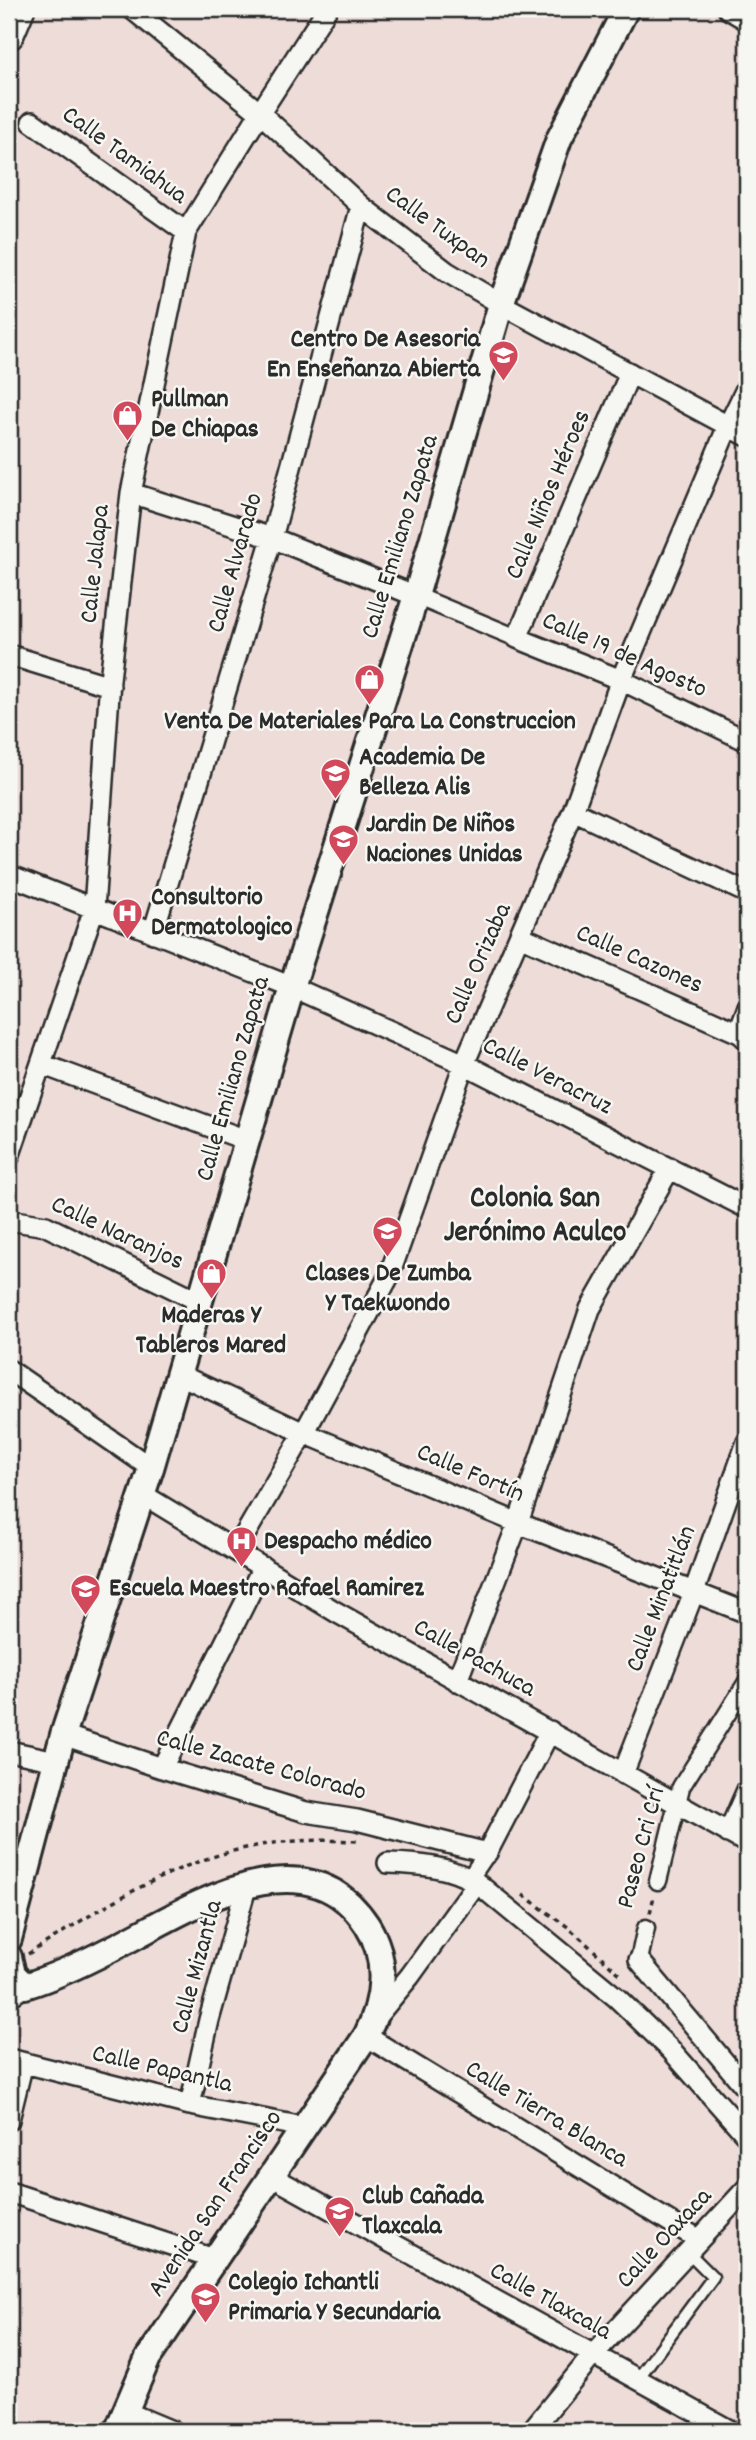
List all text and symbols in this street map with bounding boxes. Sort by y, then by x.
street label: Calle Tamiahua [53,98,195,215]
street label: Calle Tuxpan [377,177,497,279]
place label: Centro De Asesoria En Enseñanza Abierta [267,322,481,389]
school or university icon: Centro De Asesoria En Enseñanza Abierta [486,338,520,382]
place label: Pullman De Chiapas [151,382,259,449]
shop icon: Pullman De Chiapas [111,398,145,442]
street label: Calle Niños Héroes [497,404,601,586]
street label: Calle Emiliano Zapata [352,430,450,644]
street label: Calle Alvarado [198,489,274,637]
street label: Calle Jalapa [71,502,121,625]
street label: Calle 19 de Agosto [536,603,712,709]
shop icon: Venta De Materiales Para La Construccion [353,662,387,706]
place label: Venta De Materiales Para La Construccion [164,704,576,741]
place label: Academia De Belleza Alis [359,740,485,807]
school or university icon: Academia De Belleza Alis [319,756,353,800]
place label: Jardin De Niños Naciones Unidas [366,807,523,874]
school or university icon: Jardin De Niños Naciones Unidas [326,823,360,867]
place label: Consultorio Dermatologico [151,880,293,947]
hospital icon: Consultorio Dermatologico [111,896,145,940]
street label: Calle Orizaba [436,897,523,1031]
street label: Calle Cazones [569,916,709,1004]
street label: Calle Emiliano Zapata [187,971,281,1186]
street label: Calle Veracruz [475,1028,619,1126]
district label: Colonia San Jerónimo Aculco [444,1179,626,1256]
street label: Calle Naranjos [44,1187,190,1281]
school or university icon: Clases De Zumba Y Taekwondo [371,1214,405,1258]
shop icon: Maderas Y Tableros Mared [194,1256,228,1300]
place label: Clases De Zumba Y Taekwondo [305,1256,471,1323]
place label: Maderas Y Tableros Mared [136,1298,286,1365]
street label: Calle Fortín [410,1435,530,1513]
street label: Calle Minatitlán [617,1520,707,1678]
place label: Despacho médico [264,1524,432,1561]
hospital icon: Despacho médico [224,1525,258,1569]
place label: Escuela Maestro Rafael Ramirez [109,1571,425,1608]
school or university icon: Escuela Maestro Rafael Ramirez [69,1572,103,1616]
street label: Calle Pachuca [406,1610,543,1708]
street label: Calle Zacate Colorado [152,1720,370,1812]
street label: Paseo Cri Crí [608,1781,677,1913]
street label: Calle Mizantla [162,1895,234,2038]
street label: Calle Papantla [88,2036,237,2104]
street label: Calle Tierra Blanca [458,2052,635,2179]
street label: Avenida San Francisco [139,2103,293,2305]
place label: Club Cañada Tlaxcala [362,2179,484,2246]
street label: Calle Oaxaca [608,2180,722,2298]
school or university icon: Club Cañada Tlaxcala [322,2195,356,2239]
street label: Calle Tlaxcala [482,2253,618,2351]
place label: Colegio Ichantli Primaria Y Secundaria [228,2265,441,2332]
school or university icon: Colegio Ichantli Primaria Y Secundaria [188,2281,222,2325]

